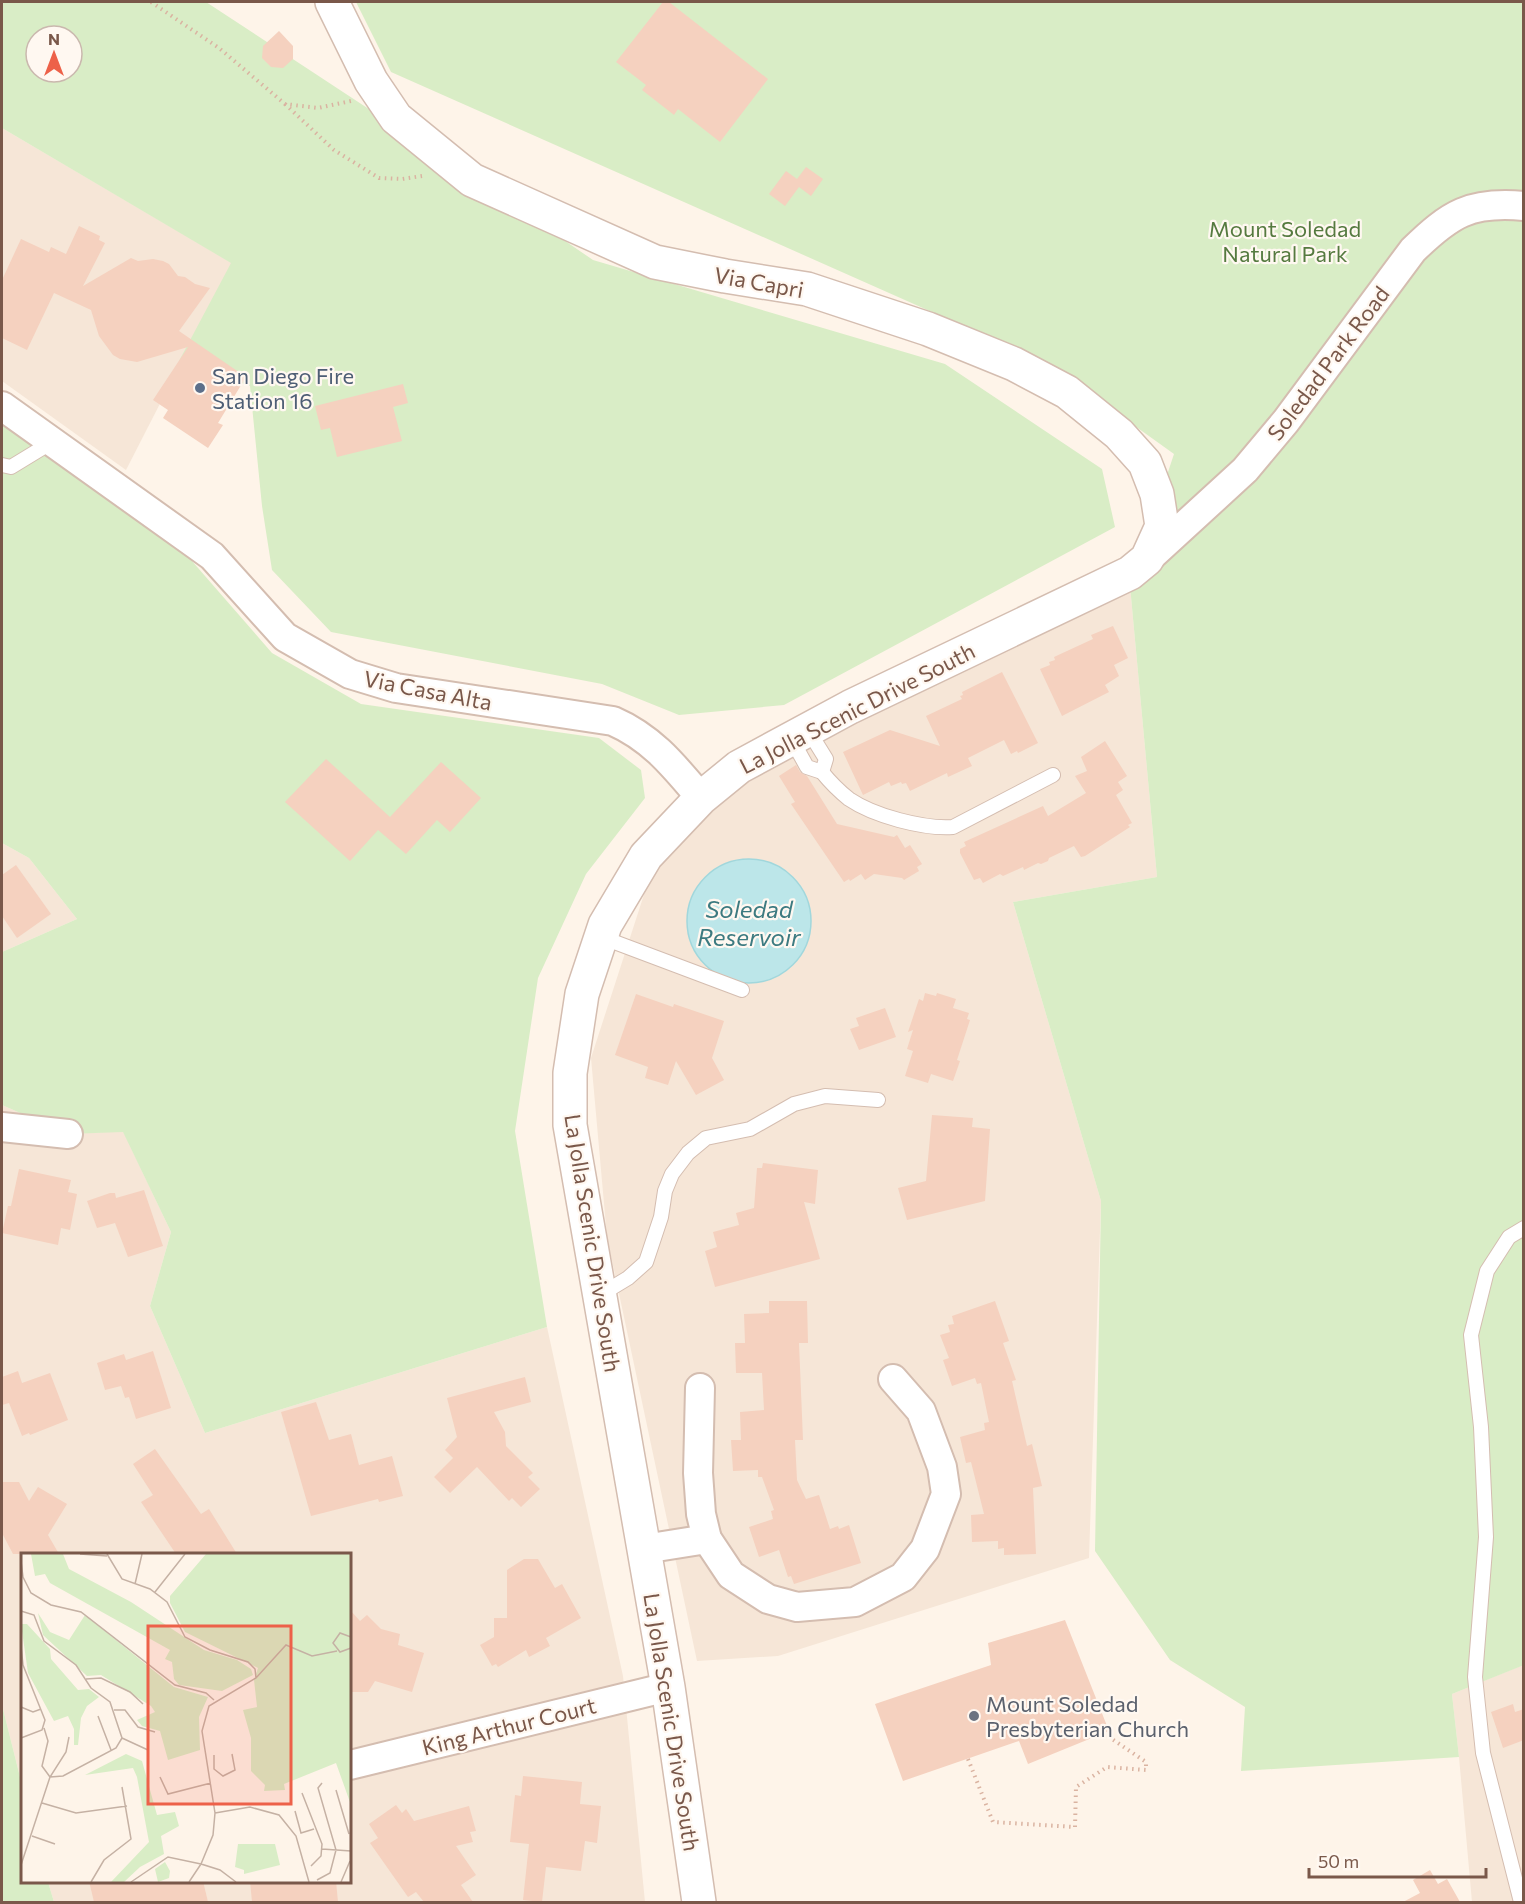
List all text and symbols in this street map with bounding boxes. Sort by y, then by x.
north arrow [24,24,84,84]
text: N [48,29,60,48]
park label: Mount Soledad Natural Park [1209,215,1361,267]
street label: Via Capri [712,261,806,303]
street label: Soledad Park Road [1261,281,1395,445]
place label: San Diego Fire Station 16 [212,362,354,414]
marker: San Diego Fire Station 16 [193,381,207,395]
street label: La Jolla Scenic Drive South [735,637,979,779]
street label: Via Casa Alta [362,664,494,716]
water label: Soledad Reservoir [697,894,802,951]
street label: La Jolla Scenic Drive South [559,1112,627,1374]
inset map [21,1553,351,1883]
street label: La Jolla Scenic Drive South [638,1591,706,1853]
place label: Mount Soledad Presbyterian Church [986,1690,1189,1742]
street label: King Arthur Court [419,1691,599,1761]
marker: Mount Soledad Presbyterian Church [967,1709,981,1723]
scale bar [1309,1841,1486,1879]
text: 50 m [1318,1850,1359,1872]

